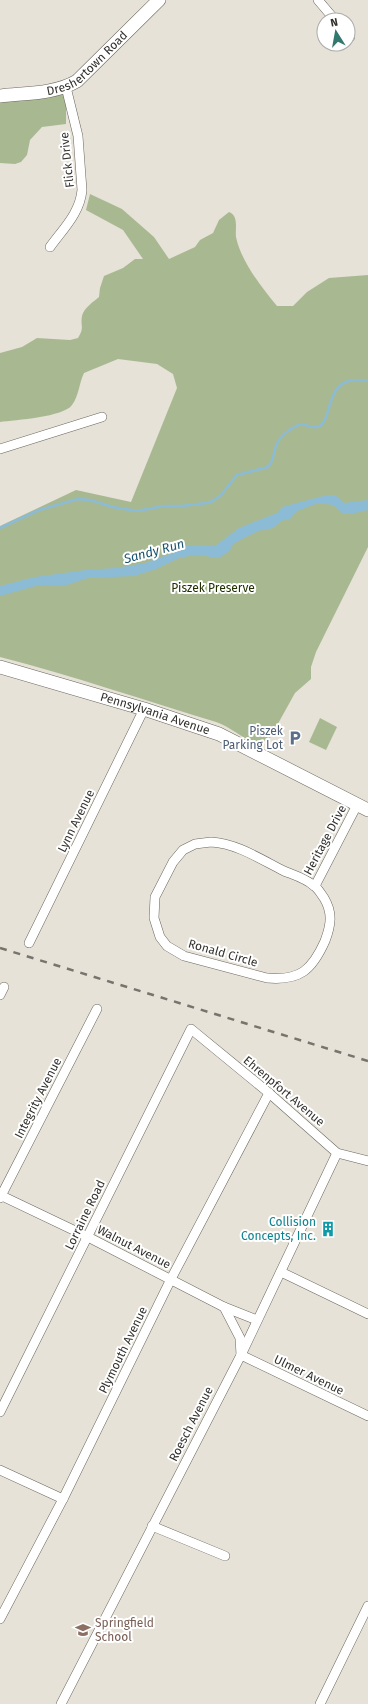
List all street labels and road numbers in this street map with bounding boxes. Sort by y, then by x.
street label: Dreshertown Road [45,28,130,98]
street label: Flick Drive [57,131,77,189]
street label: Pennsylvania Avenue [99,690,212,738]
street label: Lynn Avenue [55,787,97,855]
street label: Heritage Drive [301,803,349,877]
street label: Ronald Circle [187,936,259,970]
street label: Ehrenpfort Avenue [241,1053,327,1129]
street label: Integrity Avenue [12,1055,64,1141]
street label: Lorraine Road [62,1178,108,1252]
street label: Walnut Avenue [95,1222,173,1272]
street label: Plymouth Avenue [96,1304,150,1396]
street label: Ulmer Avenue [272,1352,346,1398]
street label: Roesch Avenue [166,1384,216,1464]

